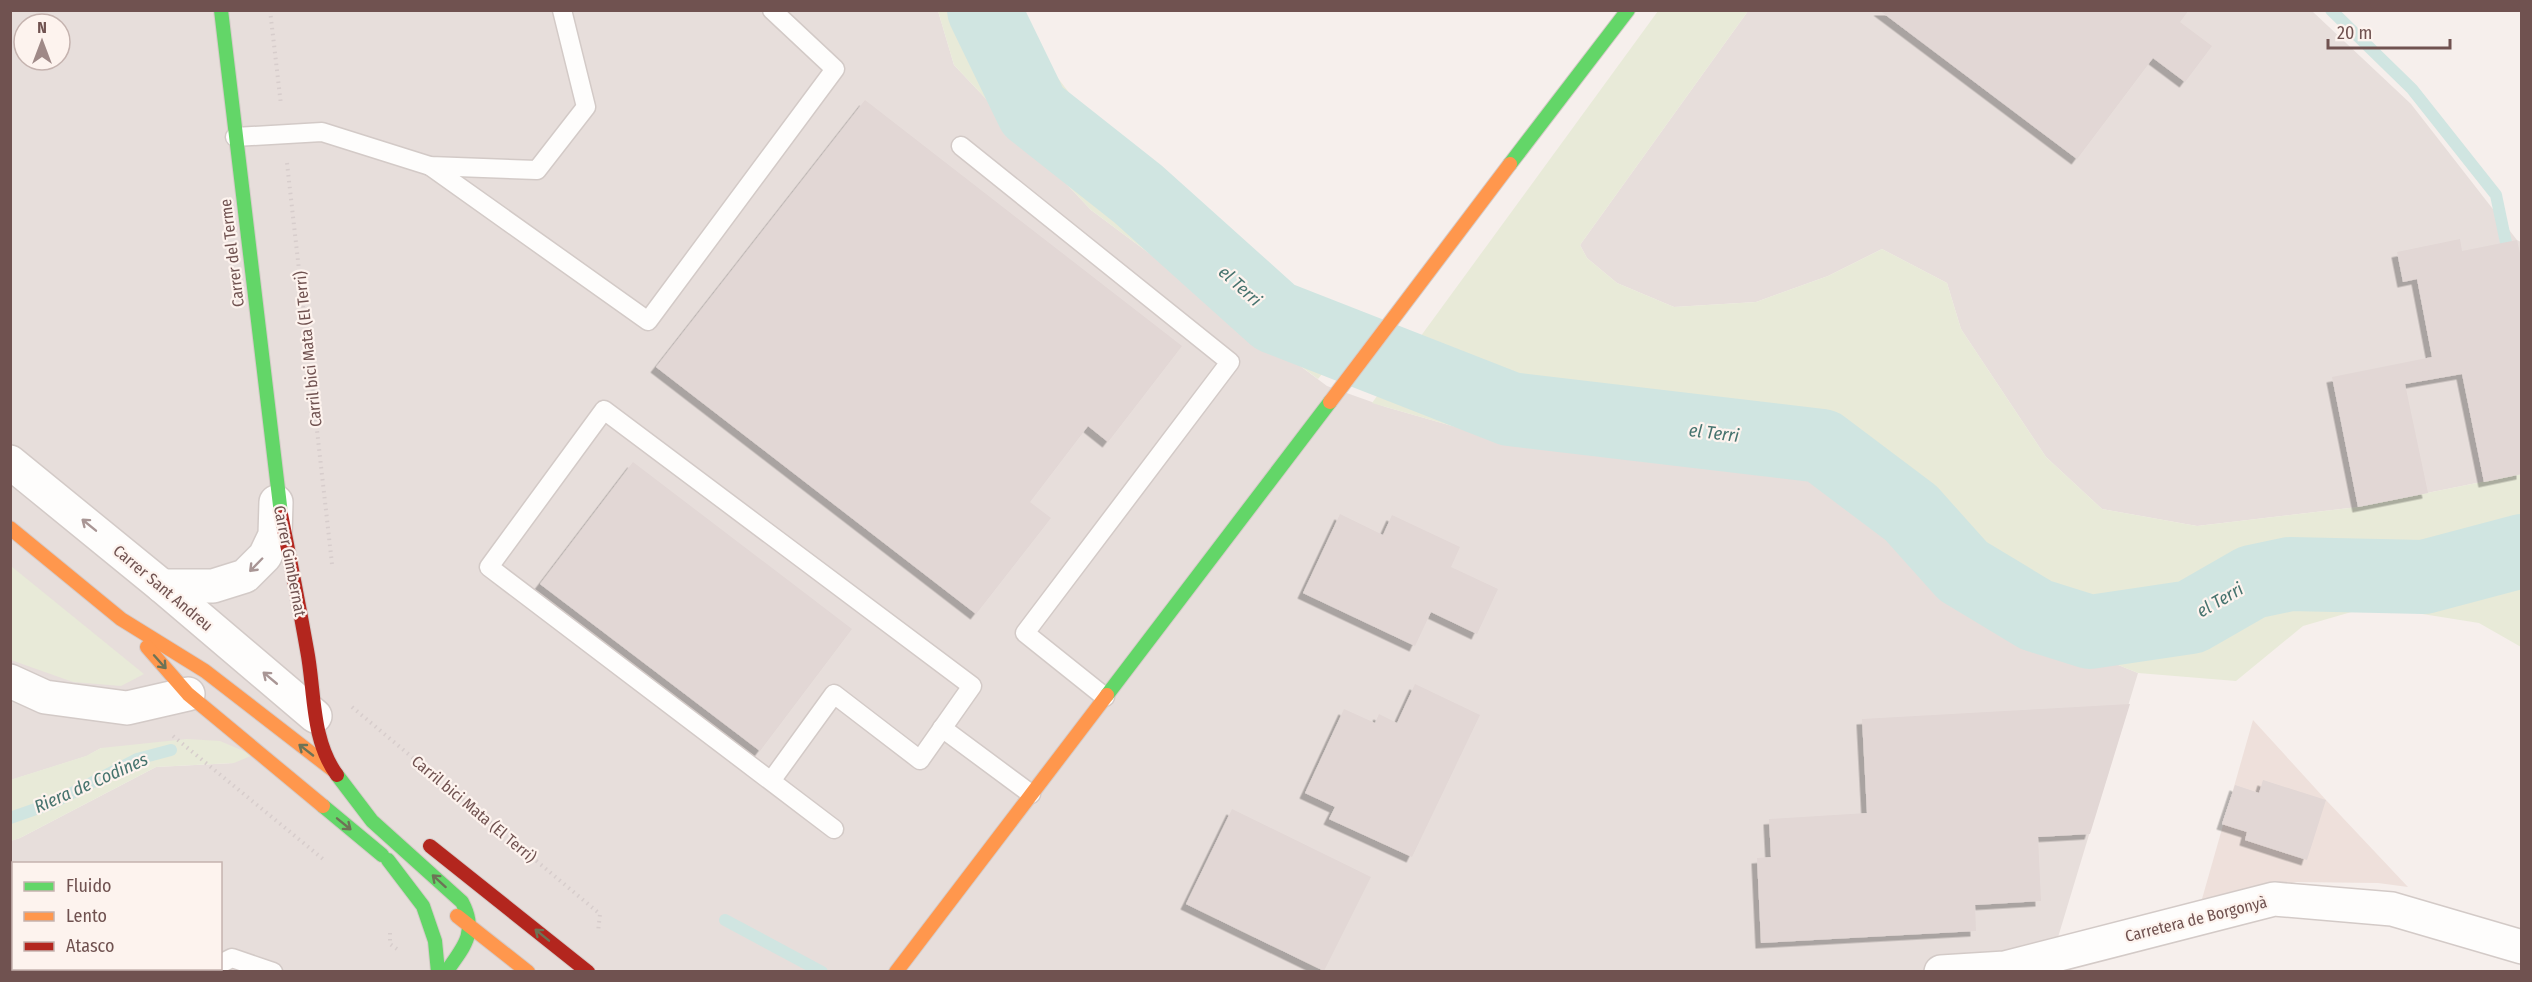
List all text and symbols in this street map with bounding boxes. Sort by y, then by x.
north arrow [12,12,72,72]
scale bar [2328,12,2450,50]
text: N [37,18,47,37]
text: 20 m [2337,22,2372,44]
street label: Carrer del Terme [216,198,248,308]
water label: el Terri [1214,261,1266,311]
street label: Carril bici Mata (El Terri) [290,270,326,428]
water label: el Terri [1688,419,1741,447]
street label: Carrer Gimbernat [270,504,310,619]
one-way arrow [81,519,97,532]
street label: Carrer Sant Andreu [109,541,217,635]
one-way arrow [249,558,264,573]
water label: el Terri [2193,578,2248,622]
one-way arrow [153,655,167,670]
one-way arrow [263,671,278,685]
one-way arrow [299,743,315,756]
water label: Riera de Codines [31,748,152,818]
street label: Carril bici Mata (El Terri) [408,751,540,867]
one-way arrow [336,818,352,831]
legend [12,862,222,970]
one-way arrow [432,874,447,888]
text: Fluido [66,875,112,897]
street label: Carretera de Borgonyà [2123,892,2269,946]
text: Lento [66,905,107,927]
one-way arrow [535,928,551,941]
text: Atasco [66,935,114,957]

